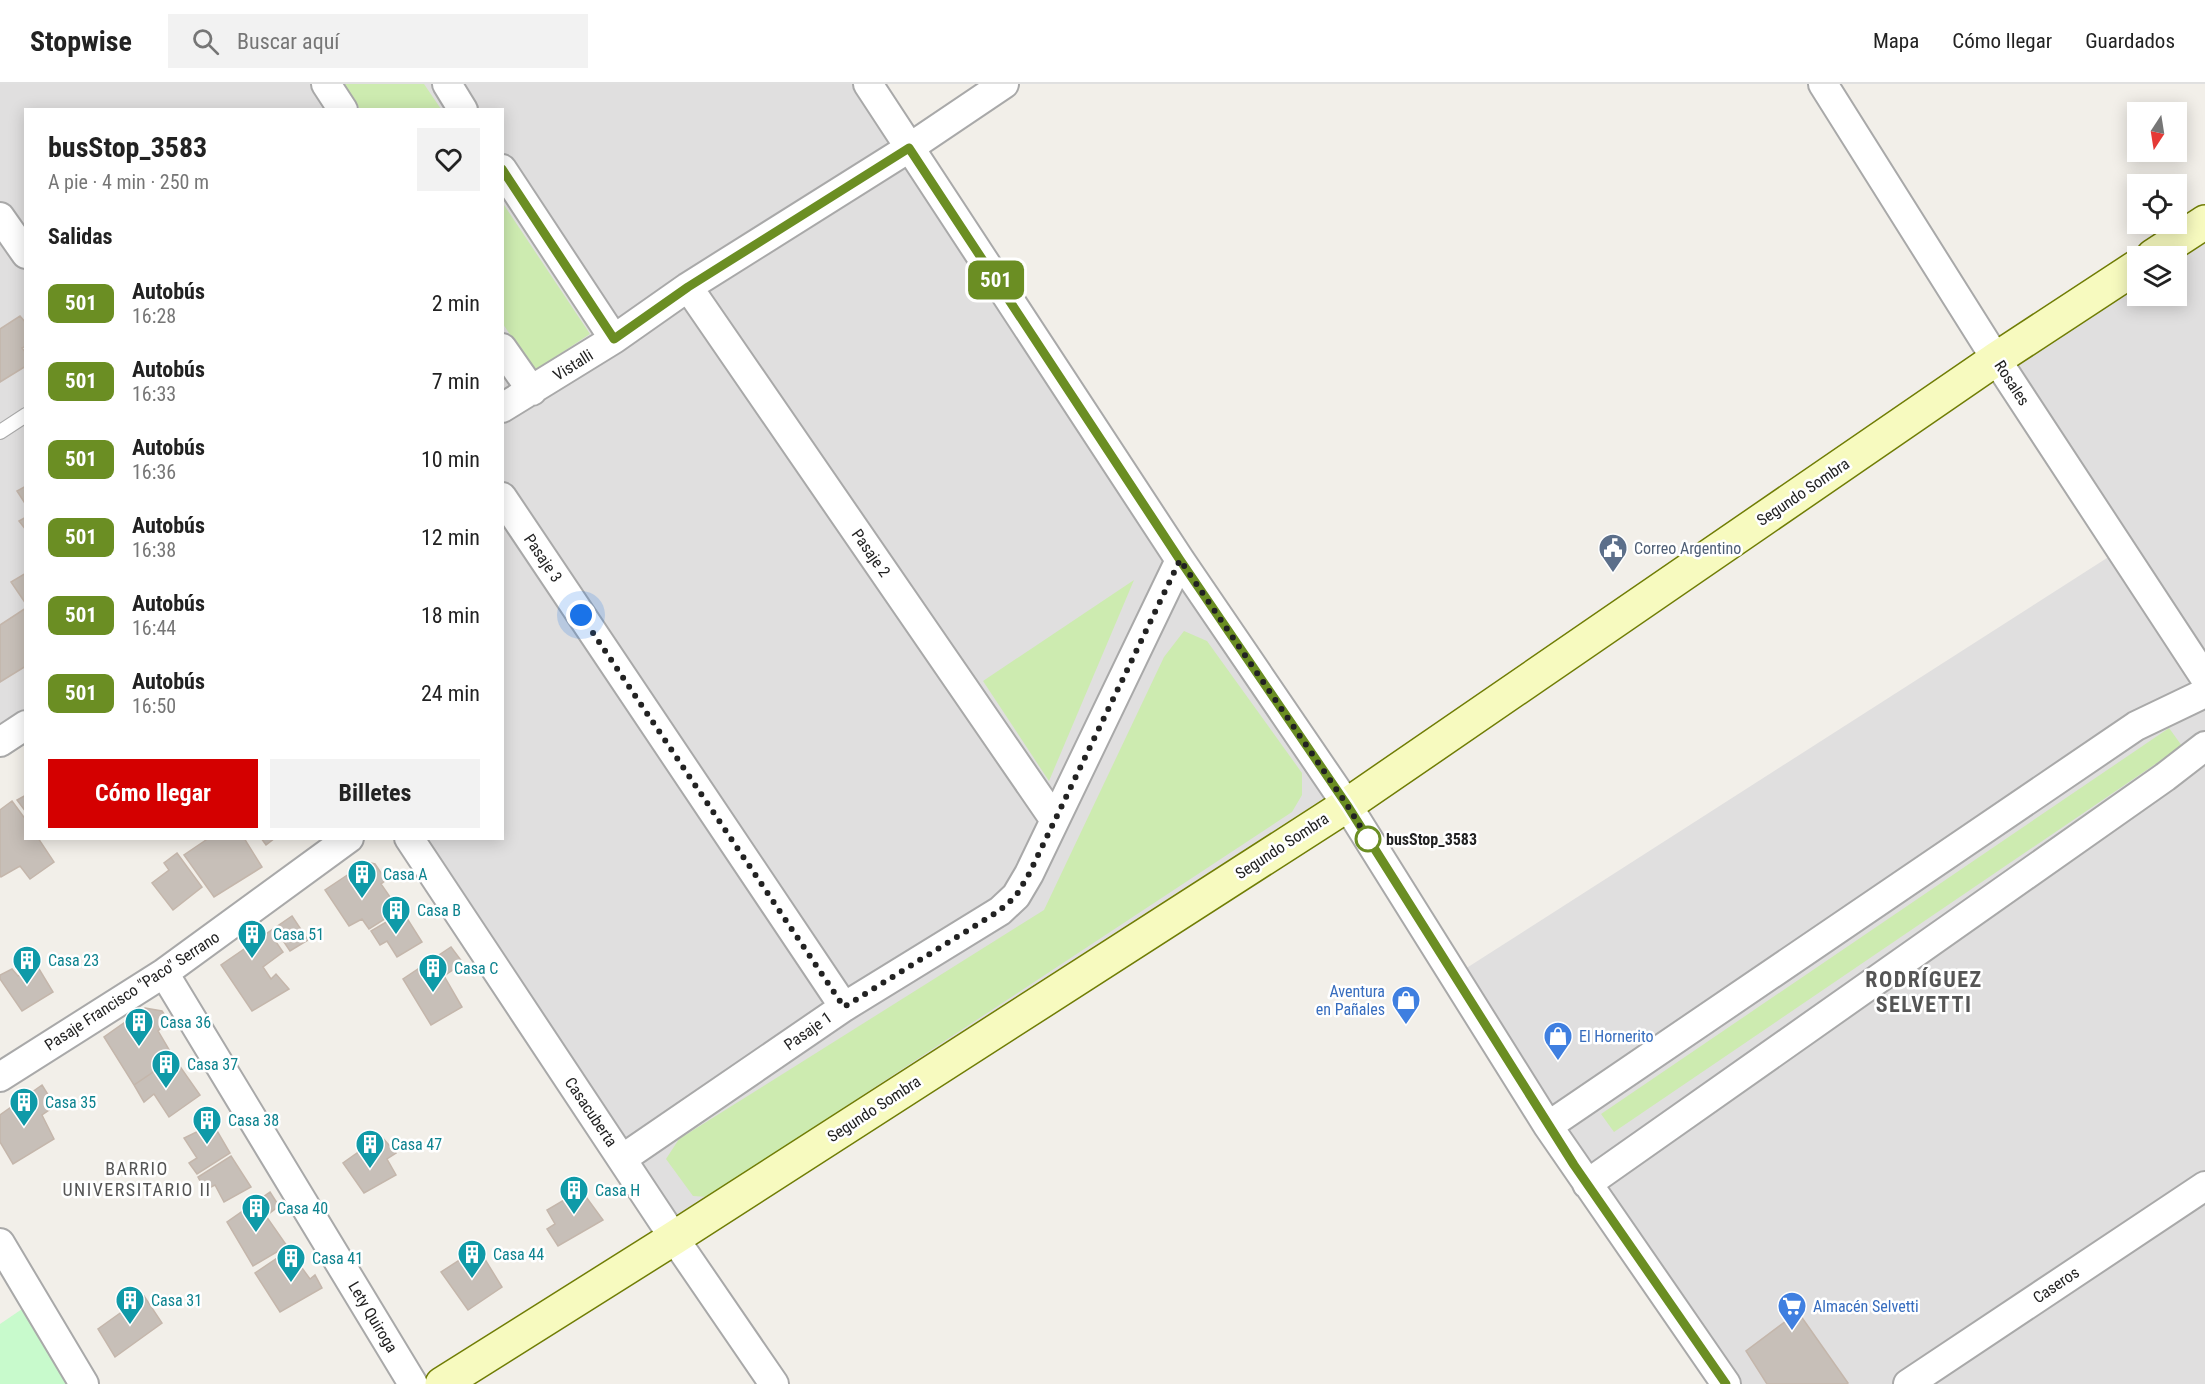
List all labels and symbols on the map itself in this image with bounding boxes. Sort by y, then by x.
north arrow [2127,102,2187,162]
line badge: 501 [962,260,1030,300]
street label: Vistalli [550,345,596,385]
street label: Rosales [1990,357,2034,409]
street label: Segundo Sombra [1753,454,1853,530]
street label: Pasaje 2 [848,525,894,581]
street label: Pasaje 3 [520,530,566,586]
public building icon: Correo Argentino [1597,532,1629,574]
place label: Correo Argentino [1634,539,1741,558]
your location [566,600,596,630]
street label: Segundo Sombra [1232,809,1332,883]
marker: busStop_3583 [1355,826,1381,852]
place label: busStop_3583 [1386,830,1477,849]
building icon: Casa A [346,858,378,900]
place label: Casa A [383,865,428,884]
building icon: Casa B [380,894,412,936]
place label: Casa B [417,901,461,920]
building icon: Casa 51 [236,918,268,960]
place label: Casa 51 [273,925,324,944]
street label: Pasaje Francisco "Paco" Serrano [41,927,223,1055]
building icon: Casa 23 [11,944,43,986]
place label: Casa 23 [48,951,99,970]
building icon: Casa C [417,952,449,994]
place label: Casa C [454,959,498,978]
district label: RODRÍGUEZ SELVETTI [1865,967,1983,1017]
place label: Aventura en Pañales [1316,982,1385,1019]
shop icon: Aventura en Pañales [1390,984,1422,1026]
building icon: Casa 36 [123,1006,155,1048]
street label: Pasaje 1 [780,1008,836,1054]
place label: Casa 36 [160,1013,211,1032]
shop icon: El Hornerito [1542,1020,1574,1062]
place label: El Hornerito [1579,1027,1654,1046]
building icon: Casa 37 [150,1048,182,1090]
place label: Casa 37 [187,1055,238,1074]
street label: Segundo Sombra [824,1072,924,1146]
street label: Casacuberta [561,1074,621,1150]
building icon: Casa 35 [8,1086,40,1128]
place label: Casa 35 [45,1093,96,1112]
building icon: Casa 38 [191,1104,223,1146]
place label: Casa 38 [228,1111,279,1130]
building icon: Casa 47 [354,1128,386,1170]
place label: Casa 47 [391,1135,442,1154]
district label: BARRIO UNIVERSITARIO II [63,1158,212,1200]
building icon: Casa H [558,1174,590,1216]
place label: Casa H [595,1181,640,1200]
building icon: Casa 40 [240,1192,272,1234]
place label: Casa 40 [277,1199,328,1218]
building icon: Casa 44 [456,1238,488,1280]
building icon: Casa 41 [275,1242,307,1284]
place label: Casa 44 [493,1245,544,1264]
place label: Casa 41 [312,1249,363,1268]
street label: Caseros [2029,1263,2083,1307]
street label: Lety Quiroga [344,1278,402,1356]
building icon: Casa 31 [114,1284,146,1326]
supermarket icon: Almacén Selvetti [1776,1290,1808,1332]
place label: Casa 31 [151,1291,202,1310]
place label: Almacén Selvetti [1813,1297,1919,1316]

